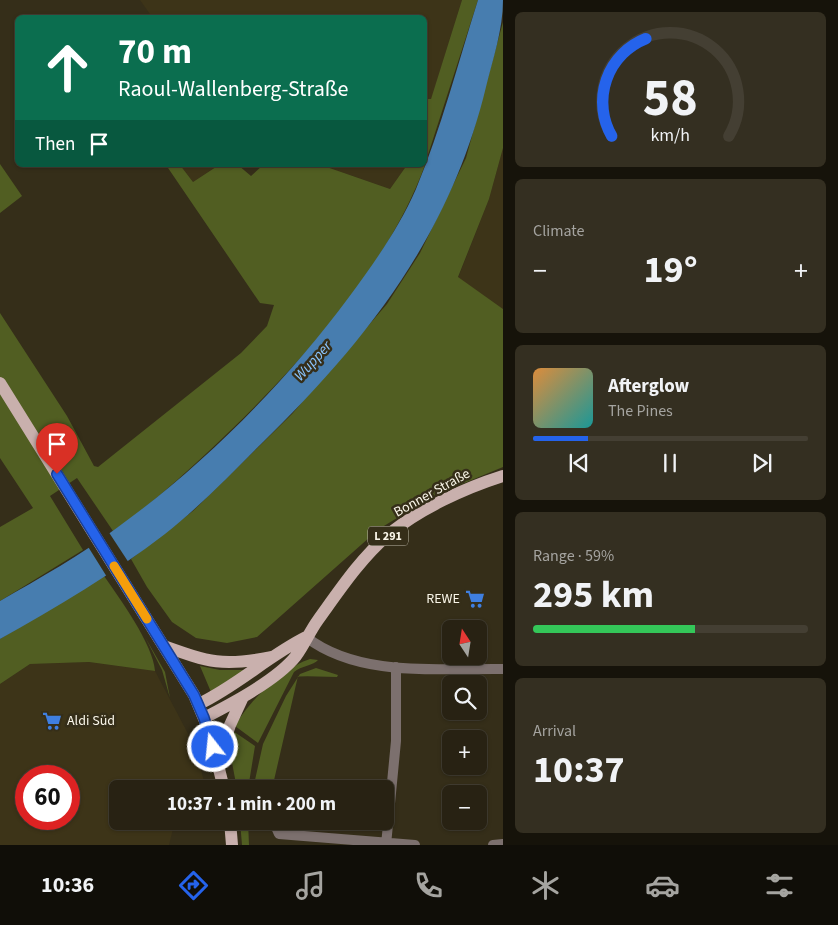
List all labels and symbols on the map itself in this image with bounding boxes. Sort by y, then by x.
water label: Wupper [289,336,337,386]
pin [36,423,78,474]
street label: Bonner Straße [390,464,474,522]
road number: L 291 [368,526,408,546]
supermarket icon: REWE [464,588,486,610]
place label: REWE [426,589,460,609]
north arrow [442,620,488,665]
supermarket icon: Aldi Süd [41,710,63,732]
place label: Aldi Süd [67,711,115,731]
position arrow [186,720,238,772]
speed limit sign: 60 [15,765,80,830]

